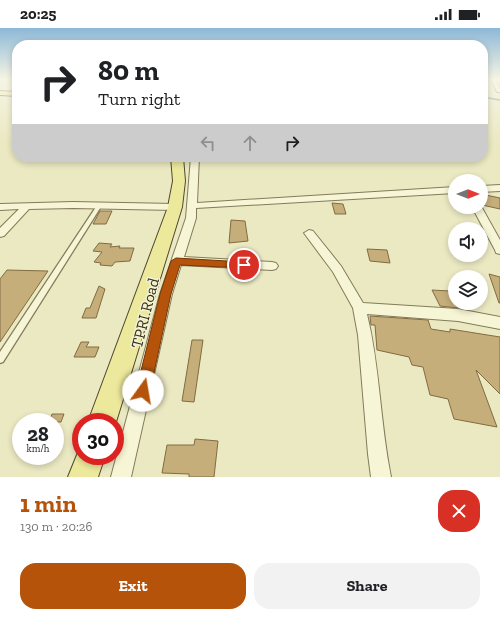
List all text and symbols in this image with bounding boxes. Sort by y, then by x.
text: 20:25 [20,5,56,23]
text: 80 m [98,54,159,87]
icon: right [32,56,84,108]
text: Turn right [98,88,180,110]
icon: left [197,132,219,154]
icon: ahead [239,132,261,154]
icon: right [281,132,303,154]
north arrow [448,174,488,214]
map controls [448,174,488,310]
button: sound [448,222,488,262]
pin [227,248,261,282]
icon: arrive [233,254,255,276]
button: layers [448,270,488,310]
street label: TPRI Road [127,276,163,350]
position arrow [122,370,164,412]
speed limit sign: 30 [72,413,124,465]
text: 28 [27,422,49,446]
text: km/h [27,443,49,455]
text: 1 min [20,489,77,518]
button: close [438,490,480,532]
text: 130 m · 20:26 [20,519,92,534]
button: Exit [20,563,246,609]
button: Share [254,563,480,609]

